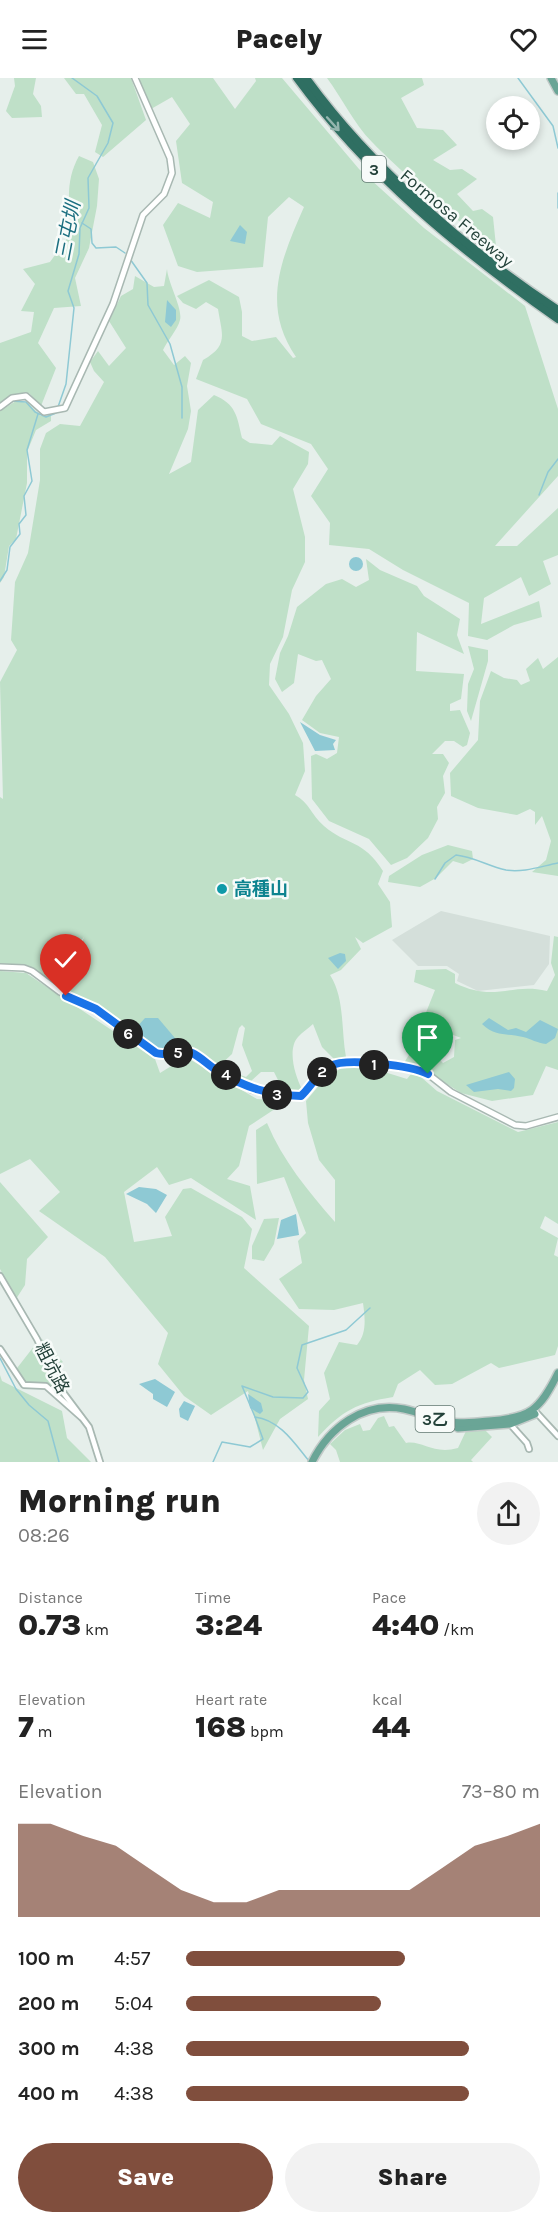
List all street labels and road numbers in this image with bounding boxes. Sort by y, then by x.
road number: 3 [362,156,386,182]
street label: Formosa Freeway [396,164,519,272]
street label: 粗坑路 [30,1339,74,1397]
road number: 3乙 [416,1406,454,1432]

